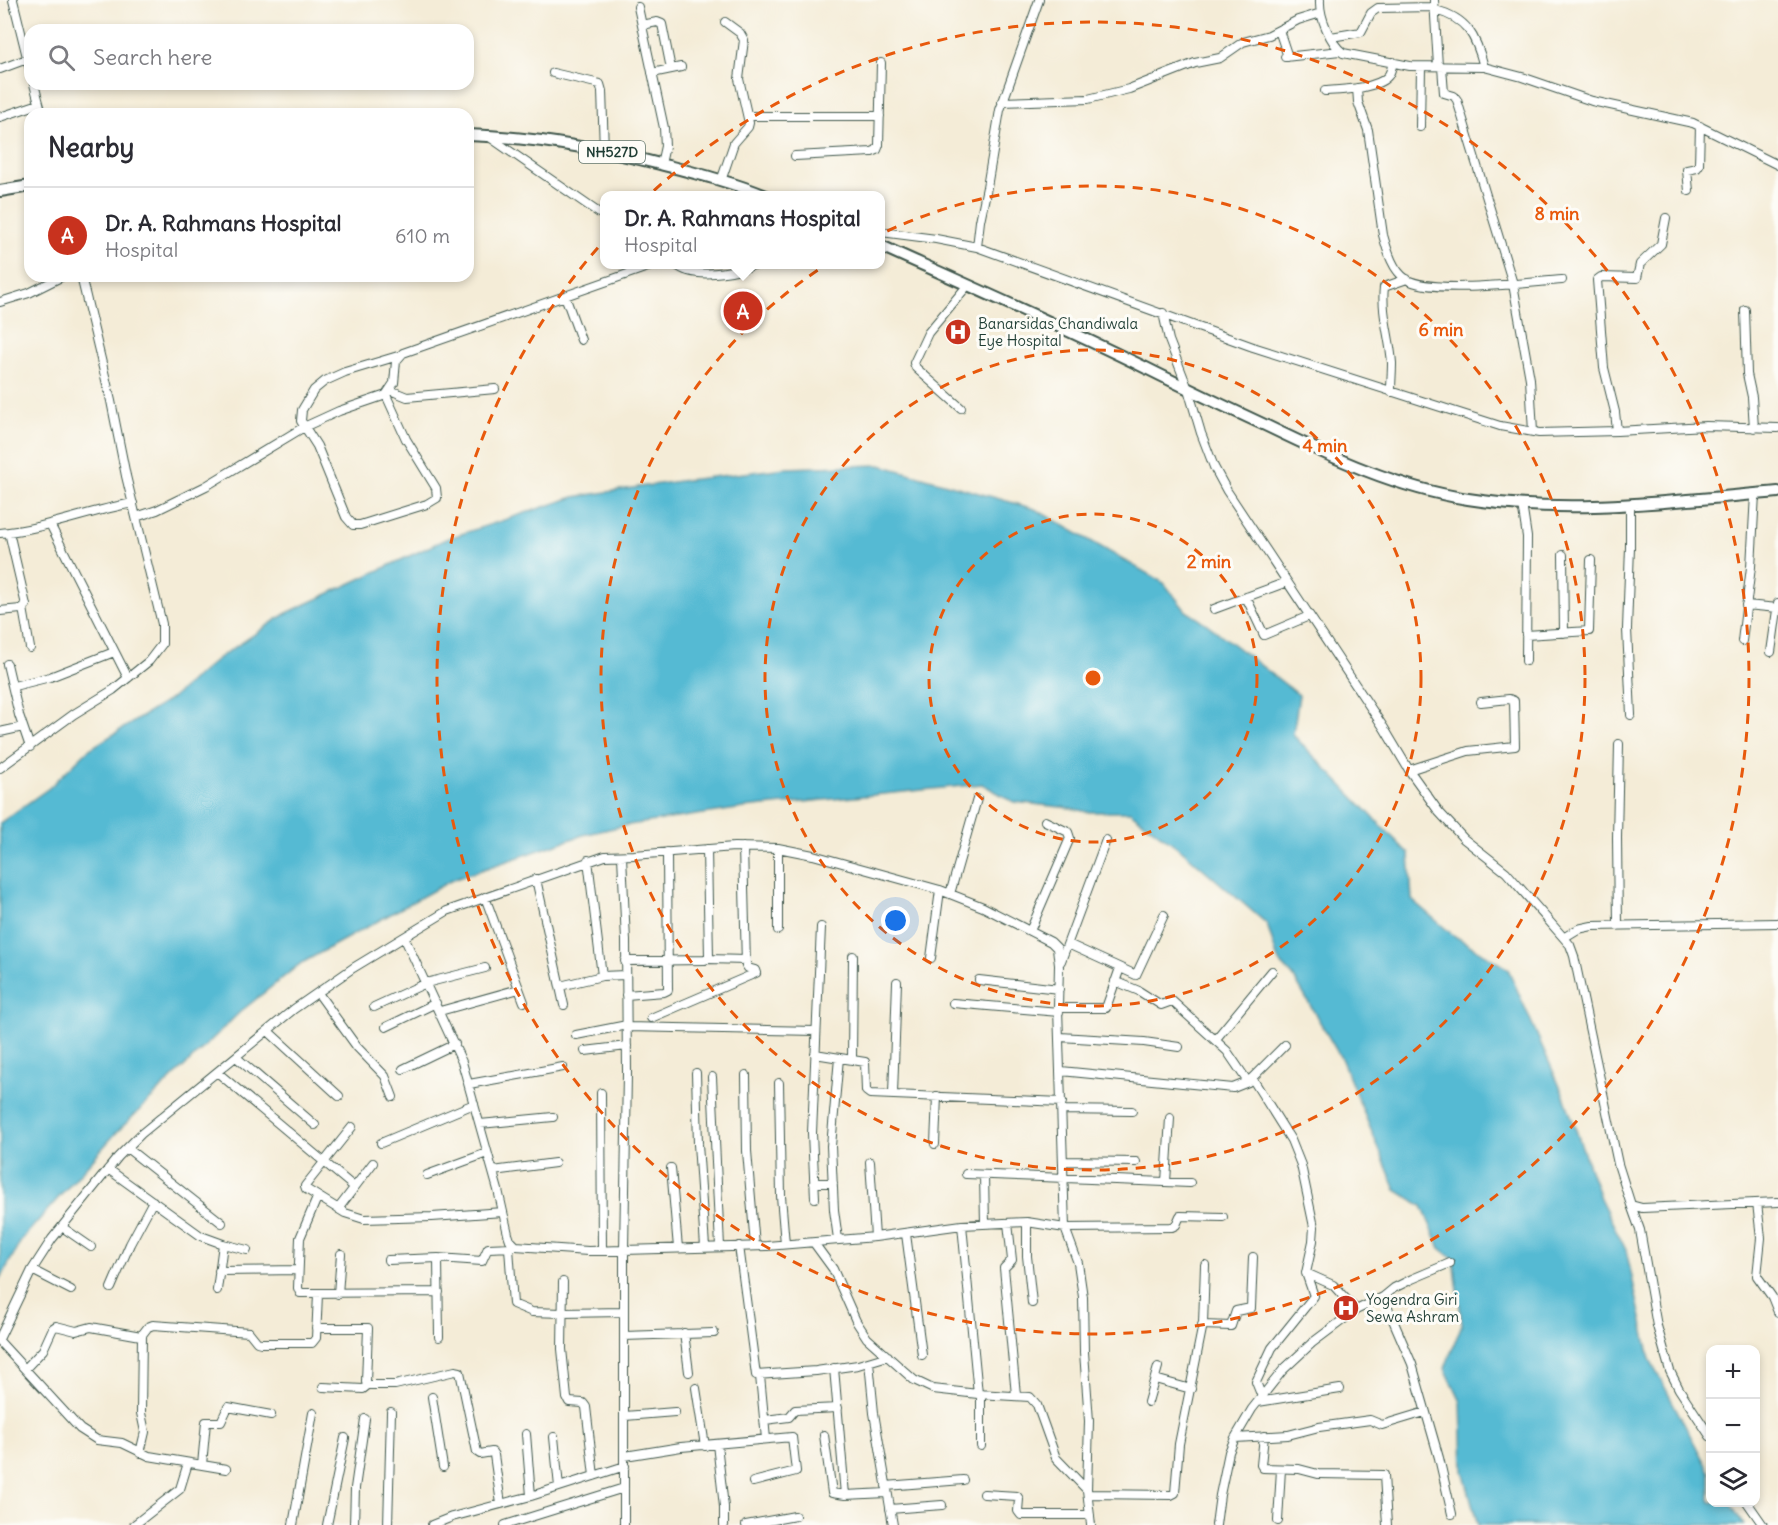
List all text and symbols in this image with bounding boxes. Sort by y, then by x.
search box [24,24,474,90]
icon: search [45,41,78,74]
text: Search here [93,43,212,71]
text: Nearby [48,131,134,164]
road number: NH527D [579,141,645,163]
popup [600,191,885,269]
text: 8 min [1535,202,1580,225]
text: Dr. A. Rahmans Hospital [624,204,861,232]
text: Dr. A. Rahmans Hospital [105,209,342,237]
text: A [61,223,74,248]
text: 610 m [395,223,450,248]
text: Hospital [624,232,697,257]
text: Hospital [105,237,178,262]
pin: A [724,288,762,334]
place label: Banarsidas Chandiwala Eye Hospital [978,314,1138,350]
hospital icon: Banarsidas Chandiwala Eye Hospital [943,317,973,347]
text: 6 min [1419,318,1464,341]
text: 4 min [1303,434,1348,457]
text: 2 min [1187,550,1232,573]
centre of rings [1083,668,1103,688]
your location [881,906,910,935]
place label: Yogendra Giri Sewa Ashram [1366,1290,1459,1326]
hospital icon: Yogendra Giri Sewa Ashram [1331,1293,1361,1323]
map controls [1706,1345,1760,1507]
button: + [1706,1345,1760,1399]
button: − [1706,1399,1760,1453]
button: layers [1706,1453,1760,1507]

